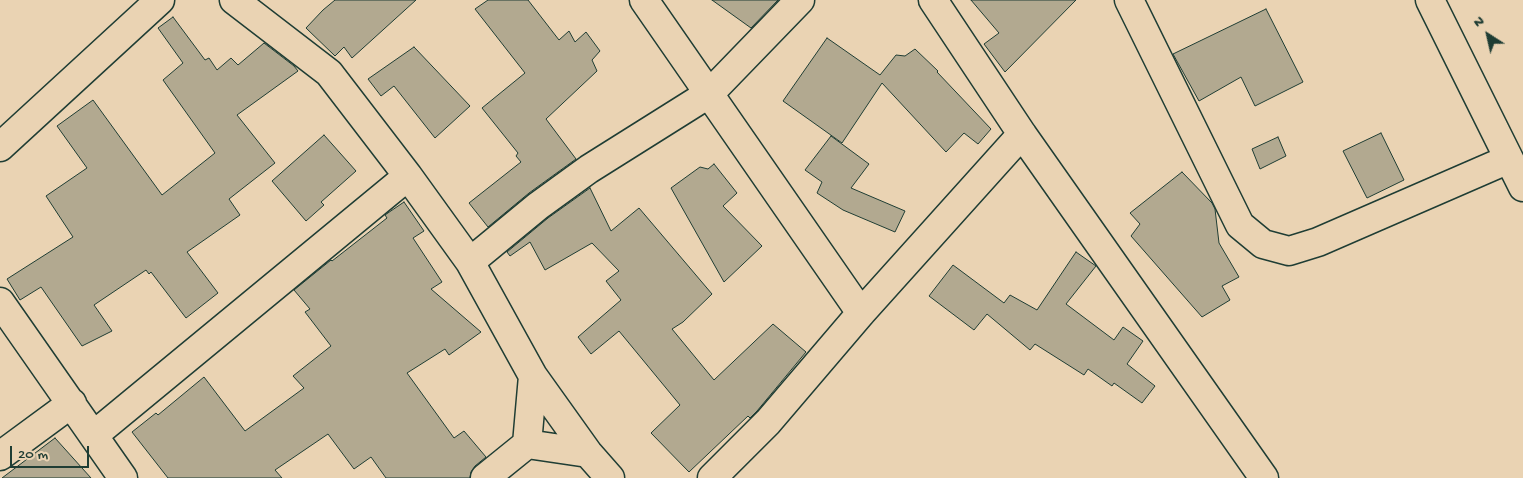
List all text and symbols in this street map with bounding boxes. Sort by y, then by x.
north arrow [1463,10,1513,60]
text: N [1470,13,1488,32]
scale bar [12,436,91,468]
text: 20 m [18,446,48,464]

